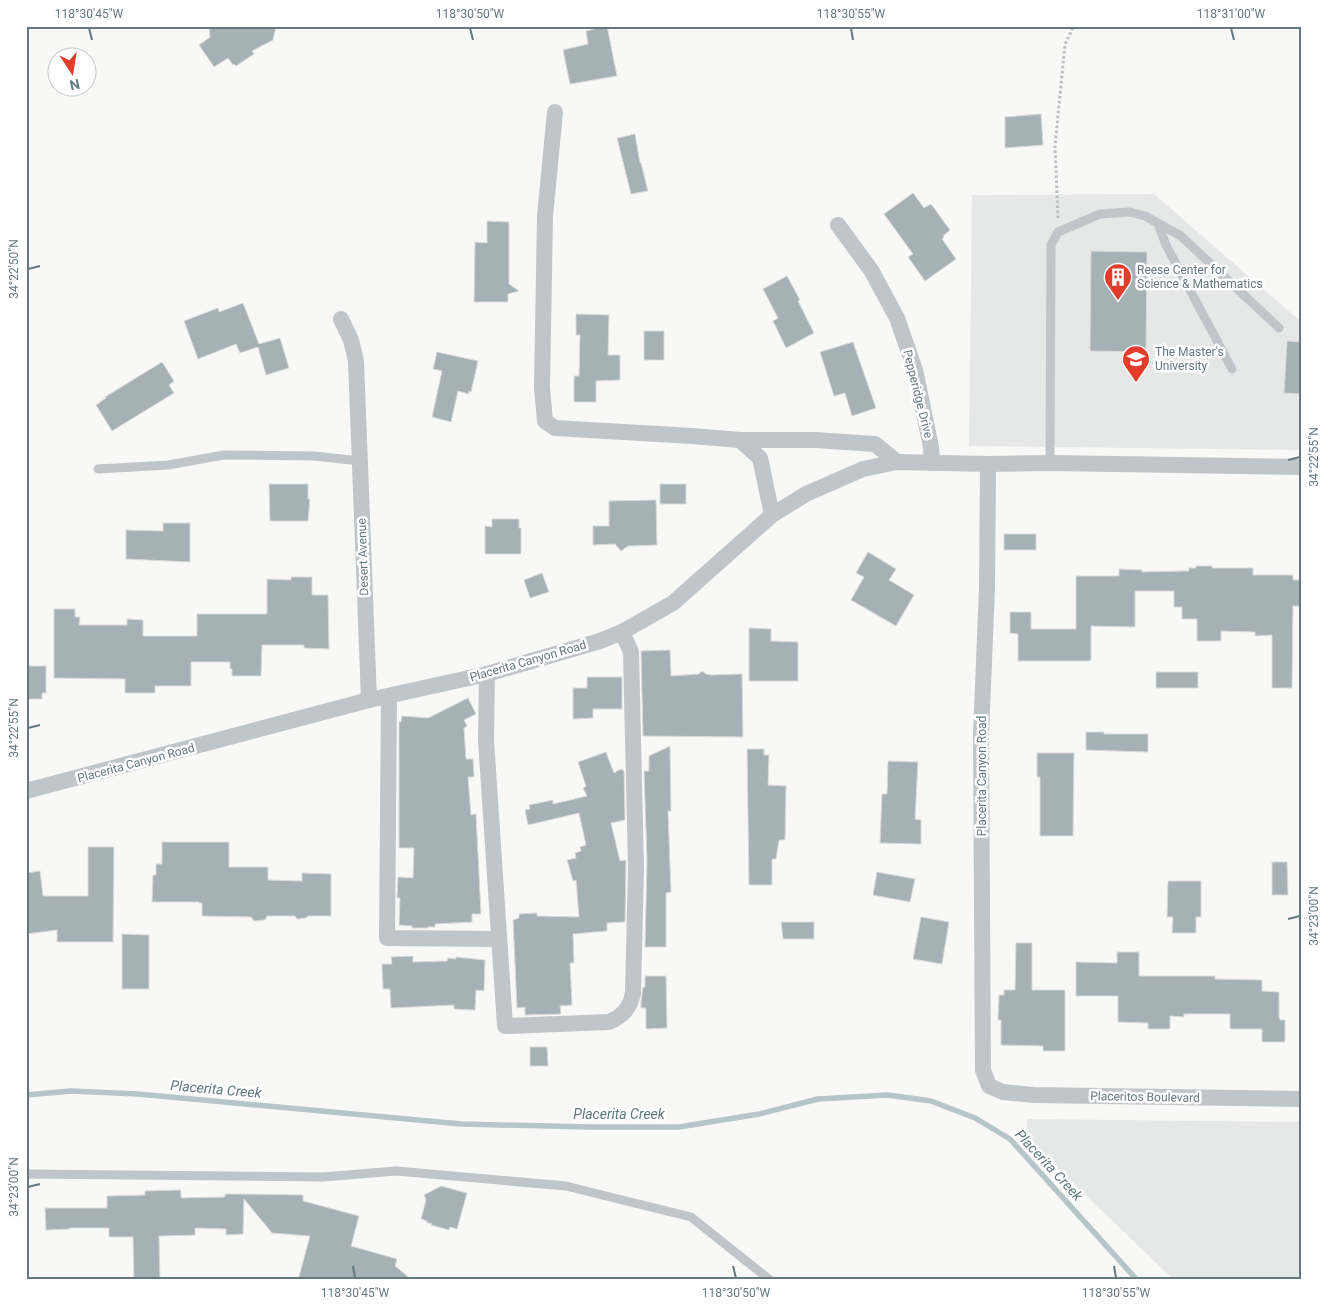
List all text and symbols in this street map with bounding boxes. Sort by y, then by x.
text: 118°30'45"W [55,7,123,21]
text: 118°30'50"W [436,7,504,21]
text: 118°30'55"W [817,7,885,21]
text: 118°31'00"W [1197,7,1265,21]
north arrow [48,48,98,98]
text: N [68,76,81,94]
text: 34°22'50"N [7,239,21,299]
building icon: Reese Center for Science & Mathematics [1103,262,1133,301]
place label: Reese Center for Science & Mathematics [1137,263,1263,291]
school or university icon: The Master's University [1121,344,1151,383]
place label: The Master's University [1155,345,1224,373]
street label: Pepperidge Drive [900,348,936,440]
text: 34°22'55"N [1307,427,1321,487]
street label: Desert Avenue [355,518,371,596]
street label: Placerita Canyon Road [468,638,588,684]
text: 34°22'55"N [7,698,21,758]
street label: Placerita Canyon Road [975,716,989,836]
street label: Placerita Canyon Road [76,741,196,785]
text: 34°23'00"N [1307,886,1321,946]
water label: Placerita Creek [170,1077,263,1101]
street label: Placeritos Boulevard [1090,1089,1200,1105]
water label: Placerita Creek [573,1106,666,1122]
water label: Placerita Creek [1012,1126,1087,1205]
text: 34°23'00"N [7,1157,21,1217]
text: 118°30'45"W [321,1286,389,1300]
text: 118°30'50"W [702,1286,770,1300]
text: 118°30'55"W [1082,1286,1150,1300]

